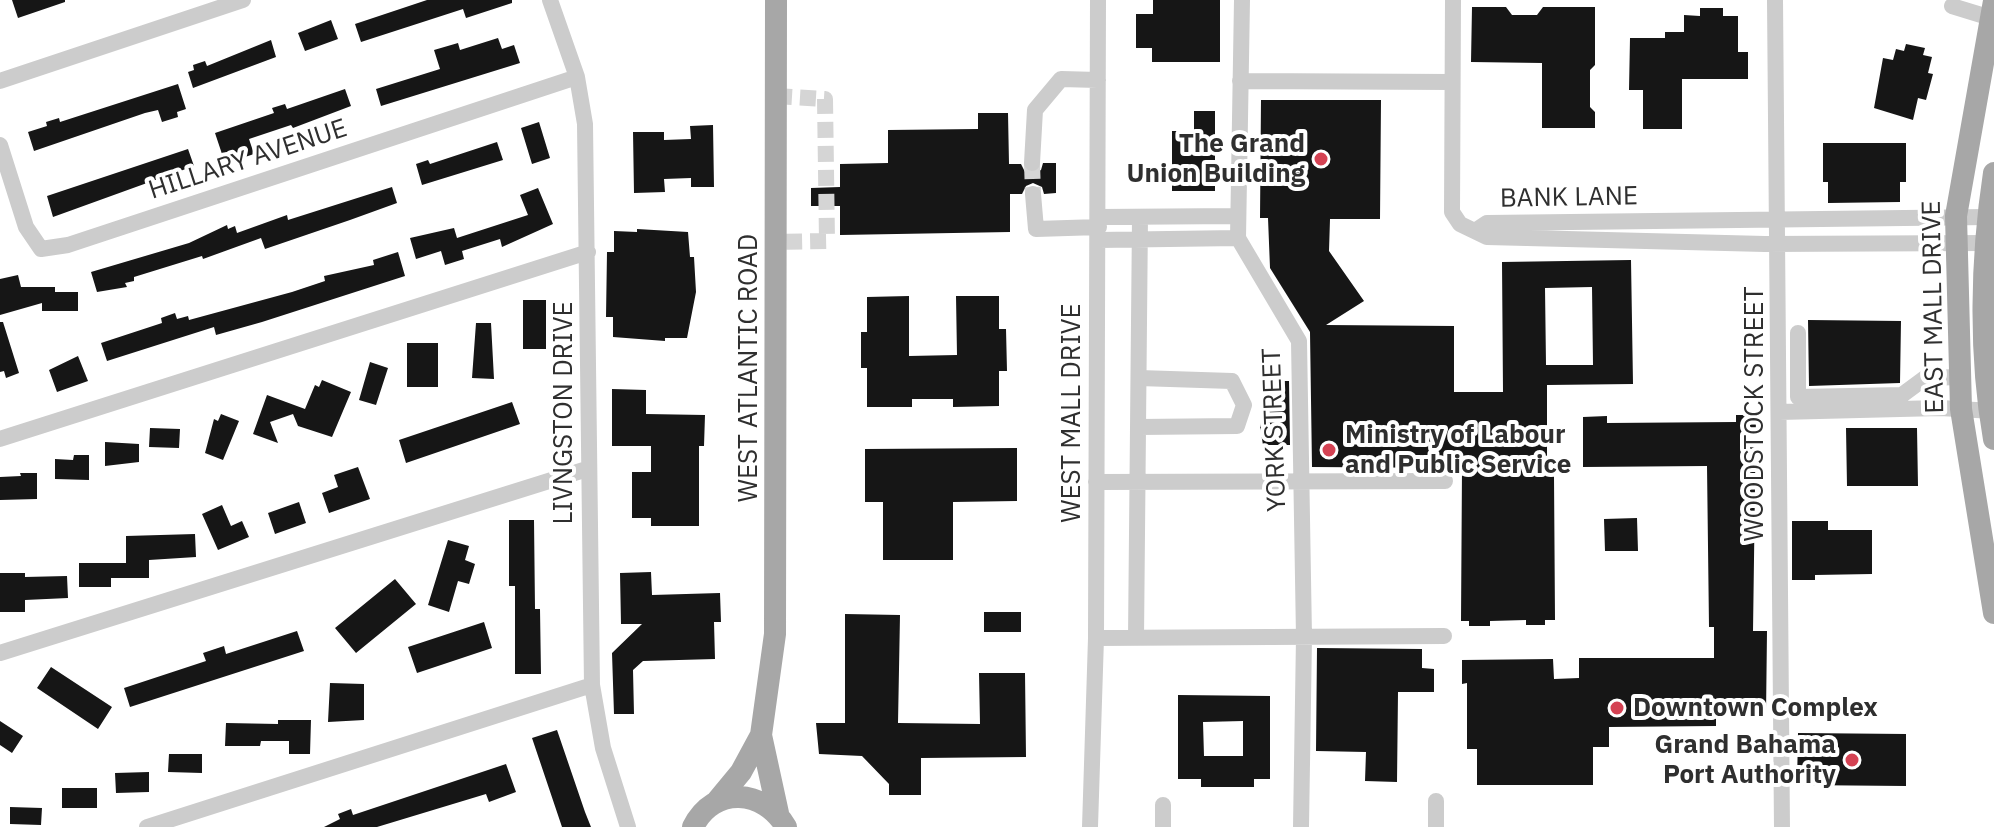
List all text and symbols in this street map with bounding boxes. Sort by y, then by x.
street label: HILLARY AVENUE [145,113,351,207]
place label: The Grand Union Building [1126,128,1305,190]
marker: The Grand Union Building [1312,150,1330,168]
street label: BANK LANE [1500,181,1638,215]
street label: EAST MALL DRIVE [1917,200,1951,414]
street label: WEST ATLANTIC ROAD [733,234,765,502]
street label: WOODSTOCK STREET [1739,286,1771,542]
street label: LIVNGSTON DRIVE [548,301,580,525]
street label: WEST MALL DRIVE [1056,303,1088,523]
street label: YORK STREET [1257,348,1293,512]
place label: Ministry of Labour and Public Service [1345,419,1571,480]
marker: Ministry of Labour and Public Service [1320,441,1338,459]
place label: Downtown Complex [1633,692,1878,724]
marker: Downtown Complex [1608,699,1626,717]
place label: Grand Bahama Port Authority [1654,729,1836,790]
marker: Grand Bahama Port Authority [1843,751,1861,769]

